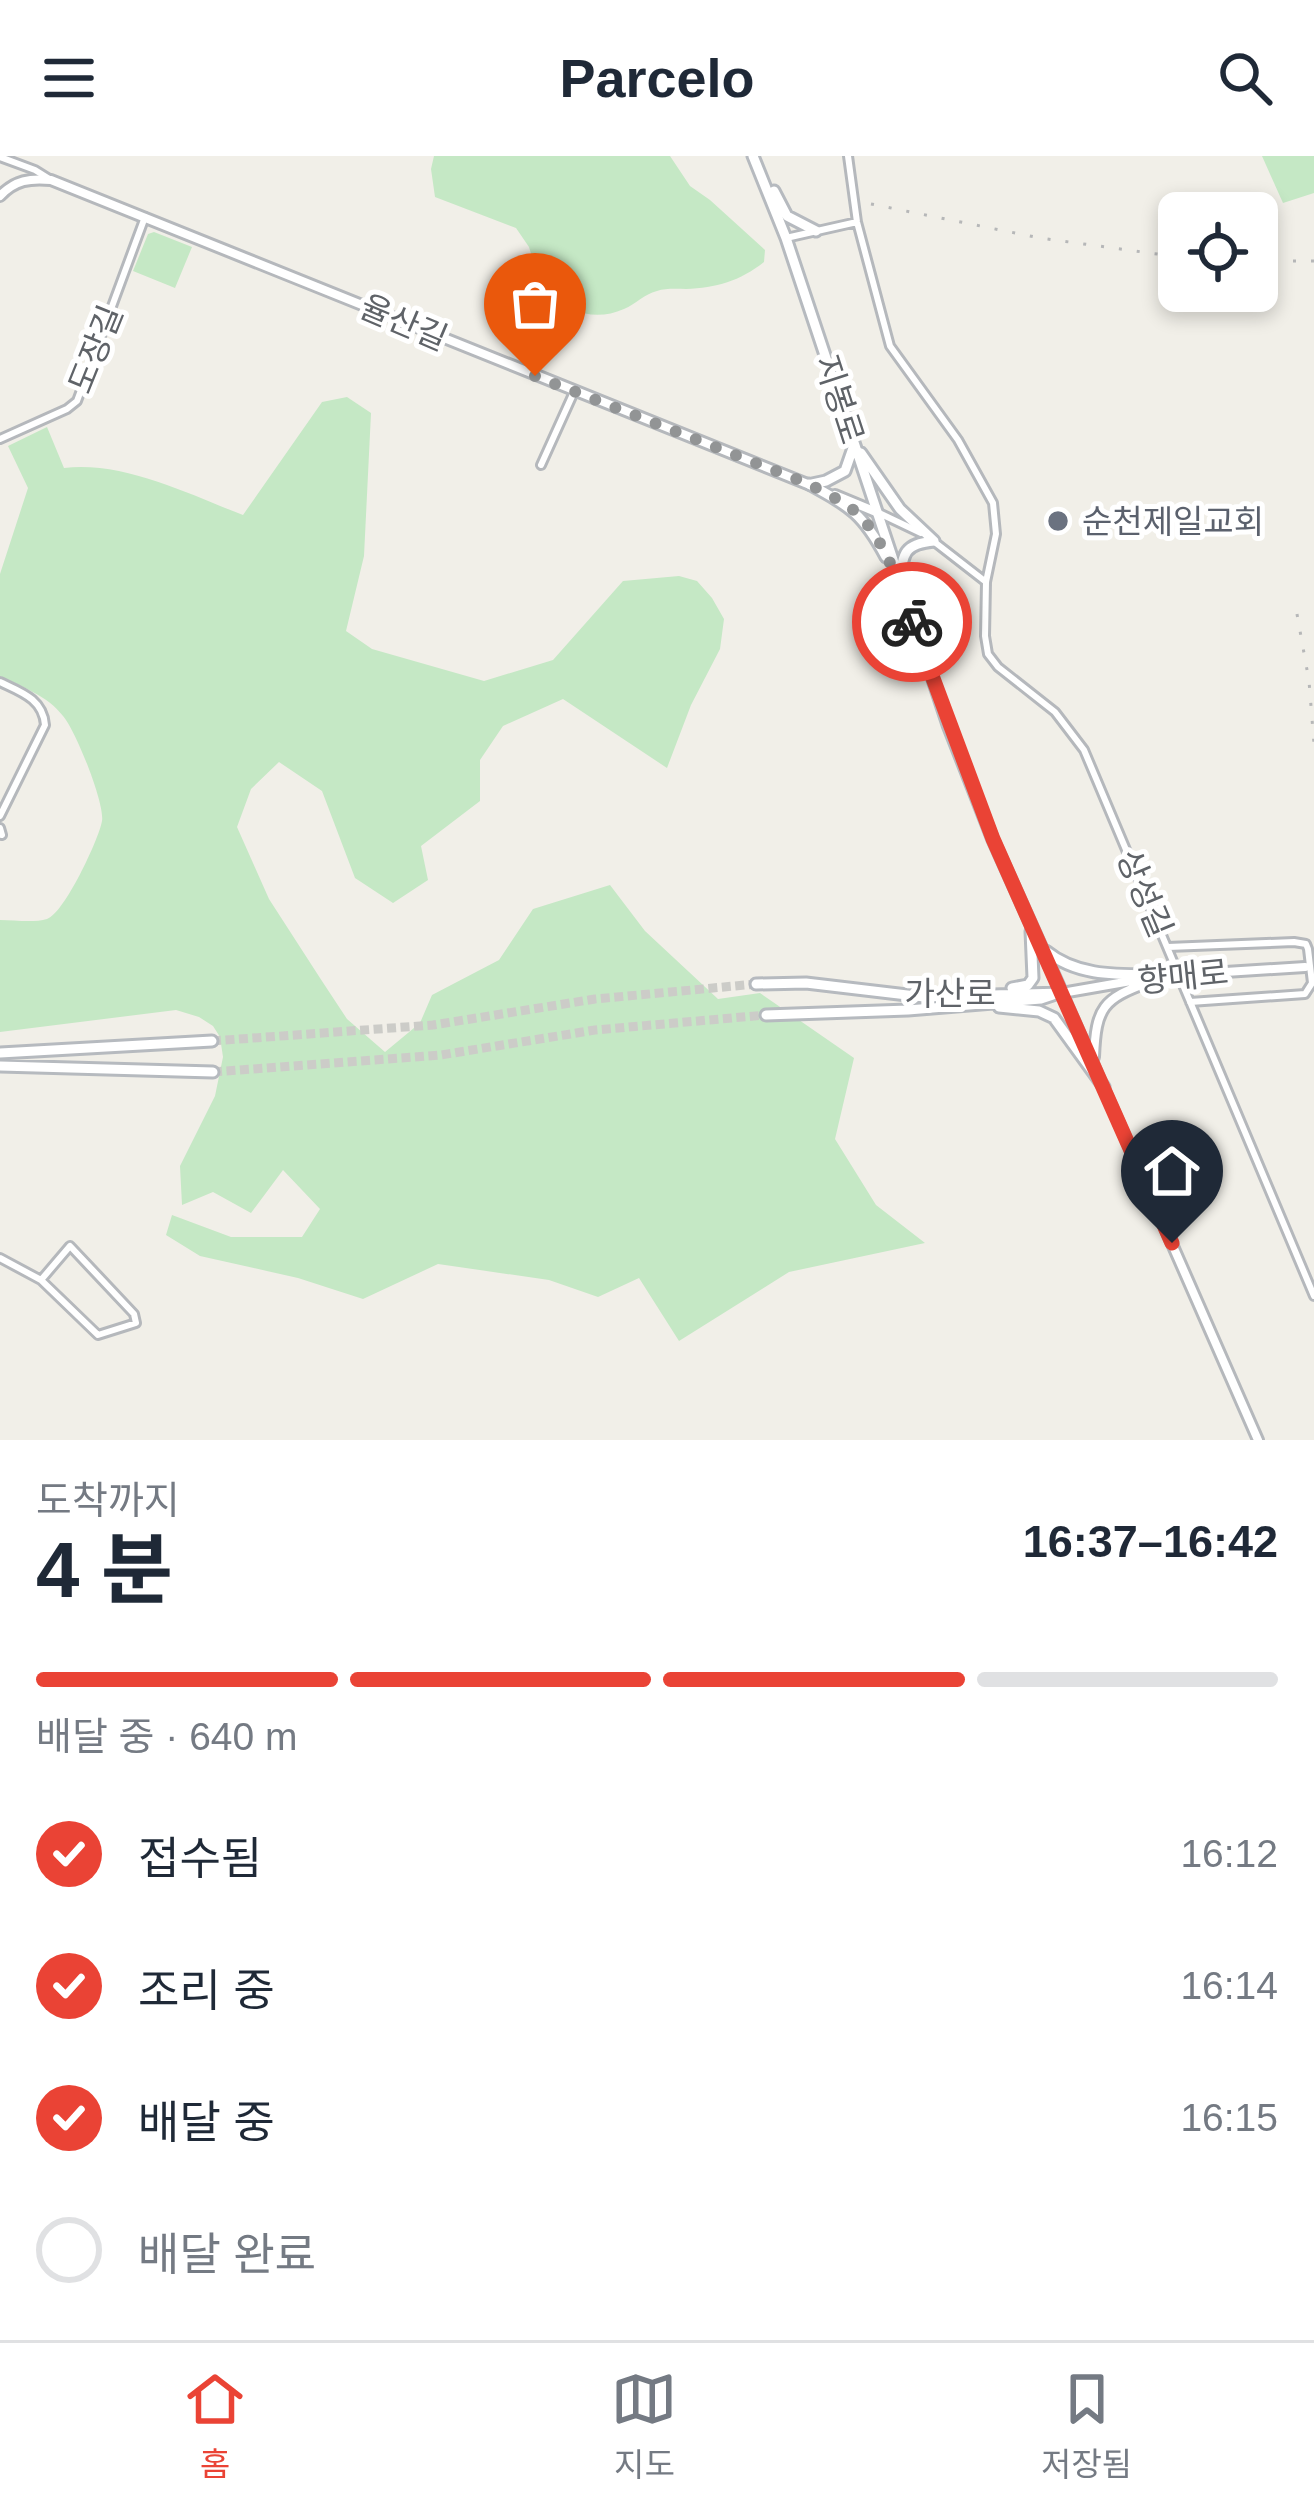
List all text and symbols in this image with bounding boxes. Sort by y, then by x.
icon: menu [36,45,102,111]
icon: search [1212,45,1278,111]
text: Parcelo [559,48,755,108]
map controls [1158,192,1278,312]
button: locate [1158,192,1278,312]
pin [484,253,586,376]
icon: bag [502,271,568,337]
street label: 율산길 [355,288,453,357]
street label: 도장길 [61,300,130,398]
street label: 지봉로 [808,350,871,448]
place label: 순천제일교회 [1082,503,1264,540]
marker: 순천제일교회 [1045,508,1071,534]
courier [852,562,972,682]
icon: bike [879,589,945,655]
street label: 상성길 [1110,844,1179,942]
street label: 향매로 [1136,953,1230,1000]
street label: 가산로 [904,975,996,1012]
pin [1121,1120,1223,1243]
icon: home [1139,1138,1205,1204]
text: 도착까지 [36,1479,180,1522]
text: 16:37–16:42 [1023,1516,1278,1567]
text: 4 분 [36,1526,173,1614]
text: 배달 중 · 640 m [36,1715,298,1758]
icon: check [36,1821,102,1887]
text: 16:12 [1180,1832,1278,1875]
text: 접수됨 [138,1833,262,1884]
icon: check [36,1953,102,2019]
text: 16:14 [1180,1964,1278,2007]
text: 조리 중 [138,1965,275,2016]
icon: check [36,2085,102,2151]
text: 16:15 [1180,2096,1278,2139]
text: 배달 중 [138,2097,275,2148]
text: 배달 완료 [138,2229,316,2280]
tab: 홈 [182,2366,248,2486]
tab: 지도 [611,2366,677,2486]
tab: 저장됨 [1041,2366,1132,2486]

